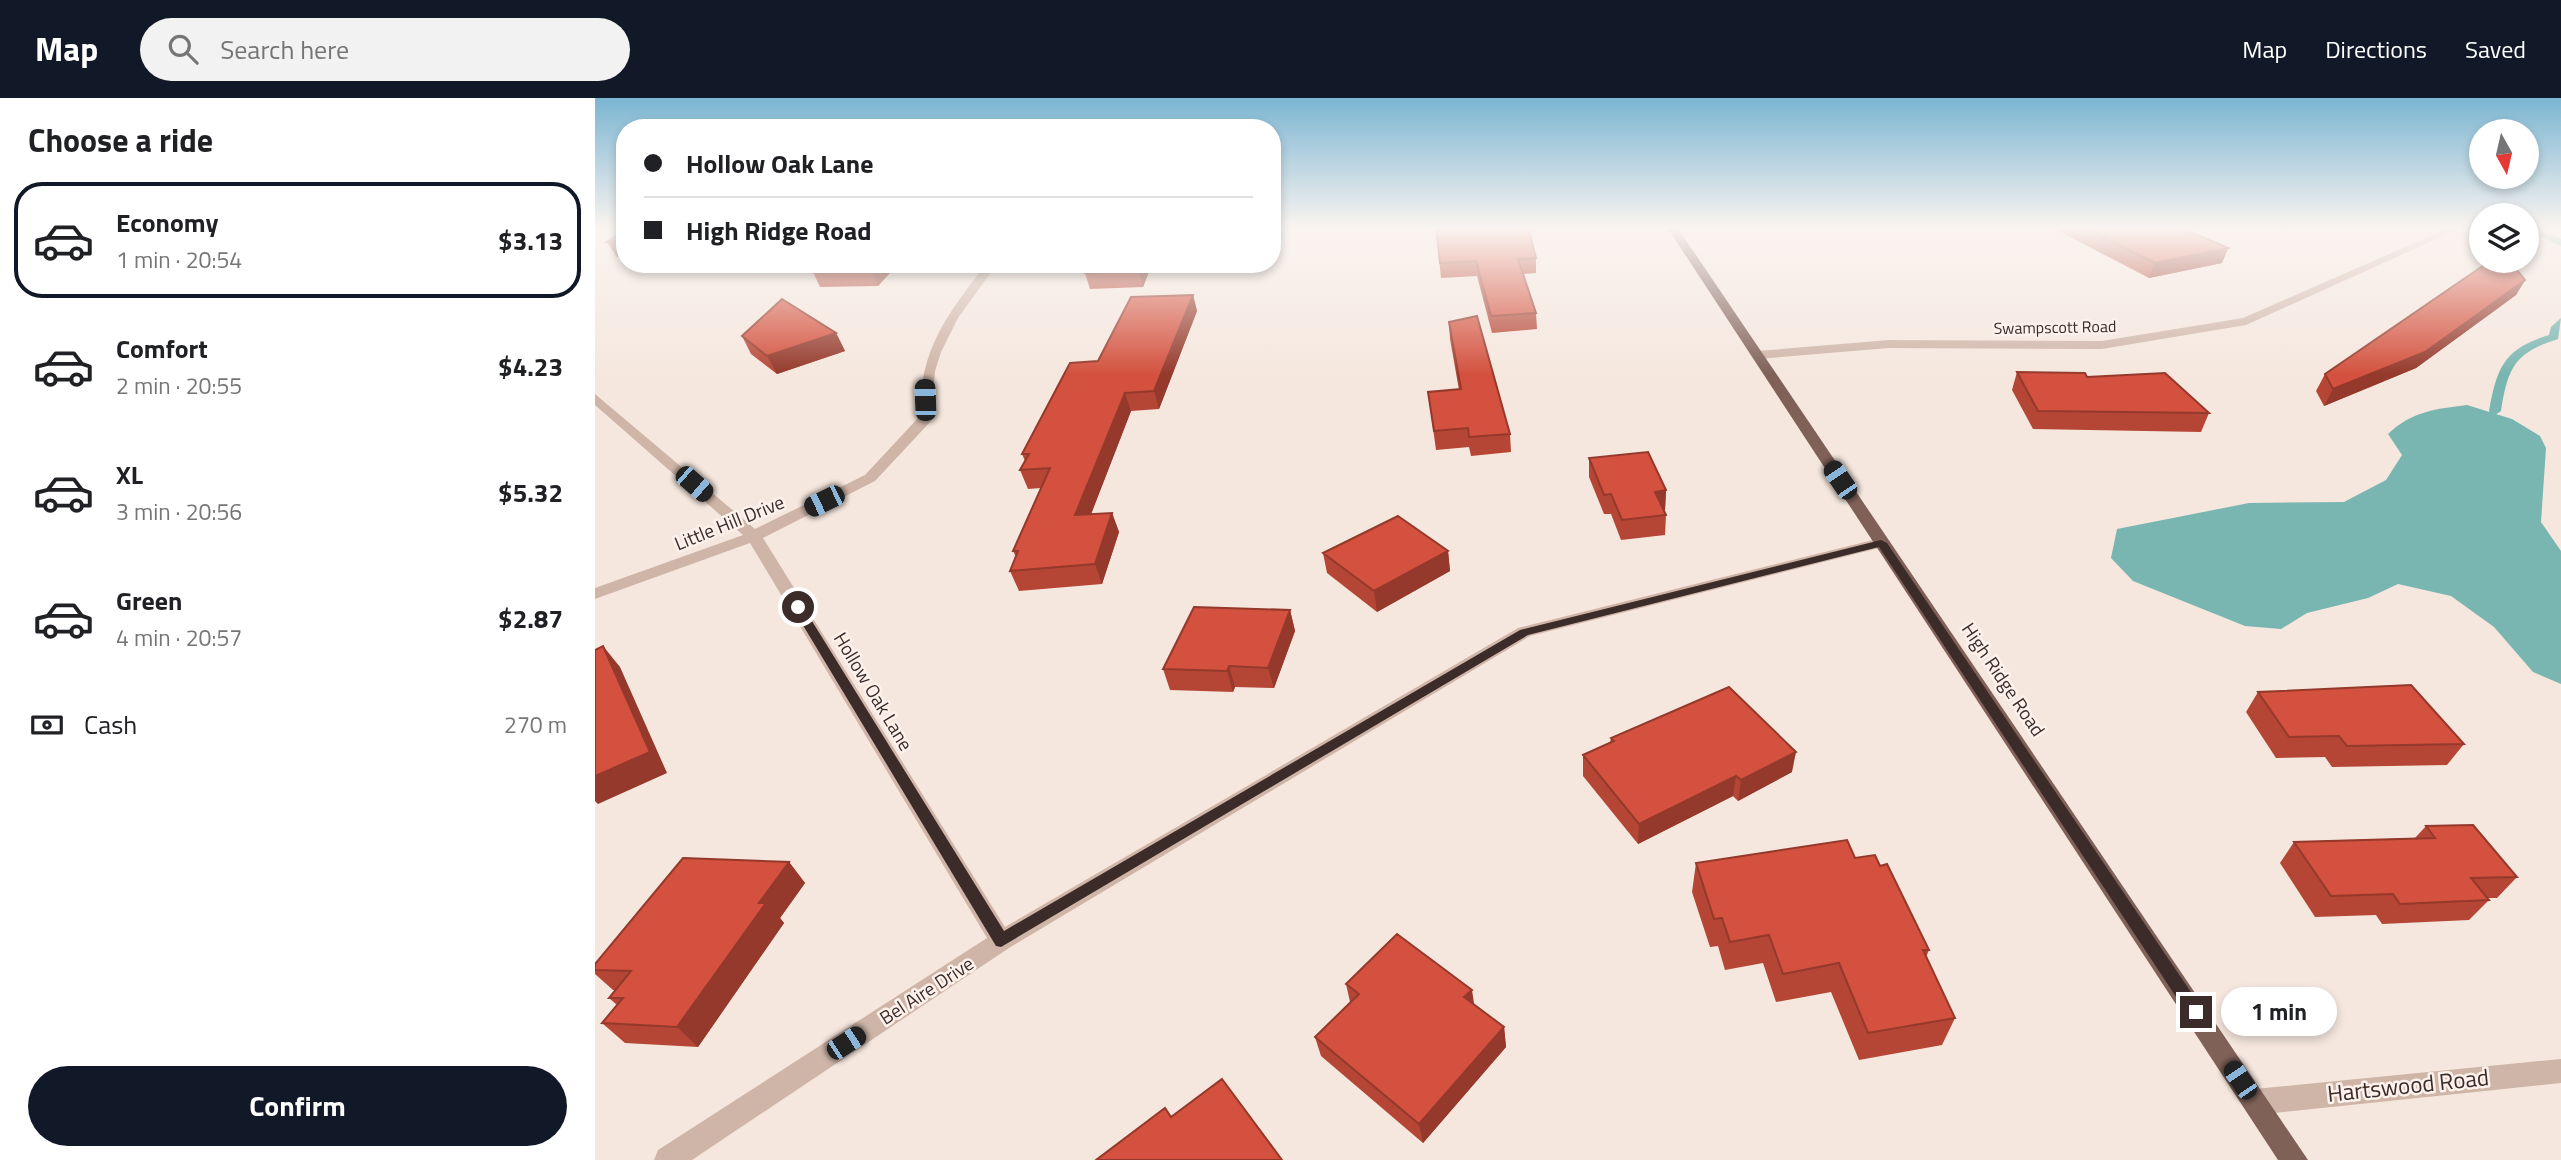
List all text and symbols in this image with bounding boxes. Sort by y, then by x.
search box [140,18,630,81]
text: Map [35,24,98,74]
icon: search [164,30,202,68]
text: Search here [220,30,349,69]
text: Map [2242,31,2287,67]
text: Directions [2325,31,2427,67]
text: Saved [2465,31,2526,67]
text: Choose a ride [28,116,213,164]
north arrow [2469,119,2539,189]
map controls [2469,119,2539,273]
text: Hollow Oak Lane [686,144,874,183]
text: Economy [116,203,218,242]
button: layers [2469,203,2539,273]
icon: car [32,209,95,272]
text: High Ridge Road [686,211,872,250]
text: $3.13 [498,221,563,260]
text: 1 min · 20:54 [116,242,242,277]
street label: Swampscott Road [1994,314,2116,340]
text: Comfort [116,329,208,368]
icon: car [32,335,95,398]
text: $4.23 [498,347,563,386]
text: 2 min · 20:55 [116,368,242,403]
car [914,379,937,421]
text: XL [116,455,143,494]
car [1820,457,1861,503]
icon: car [32,461,95,524]
car [672,462,717,506]
text: $5.32 [498,473,563,512]
car [801,482,848,520]
street label: Little Hill Drive [670,487,788,557]
text: 3 min · 20:56 [116,494,242,529]
text: Green [116,581,182,620]
icon: car [32,587,95,650]
route start [782,591,814,623]
text: $2.87 [498,599,563,638]
street label: High Ridge Road [1955,616,2053,742]
text: 4 min · 20:57 [116,620,242,655]
street label: Hollow Oak Lane [827,626,921,756]
text: Cash [84,705,137,744]
icon: cash [28,706,66,744]
text: 270 m [504,707,567,742]
street label: Bel Aire Drive [873,949,979,1031]
callout: 1 min [2221,988,2336,1037]
text: 1 min [2251,994,2307,1029]
route end [2180,996,2212,1028]
car [823,1023,870,1063]
car [2220,1057,2261,1103]
street label: Hartswood Road [2325,1059,2491,1111]
button: Confirm [28,1066,567,1146]

